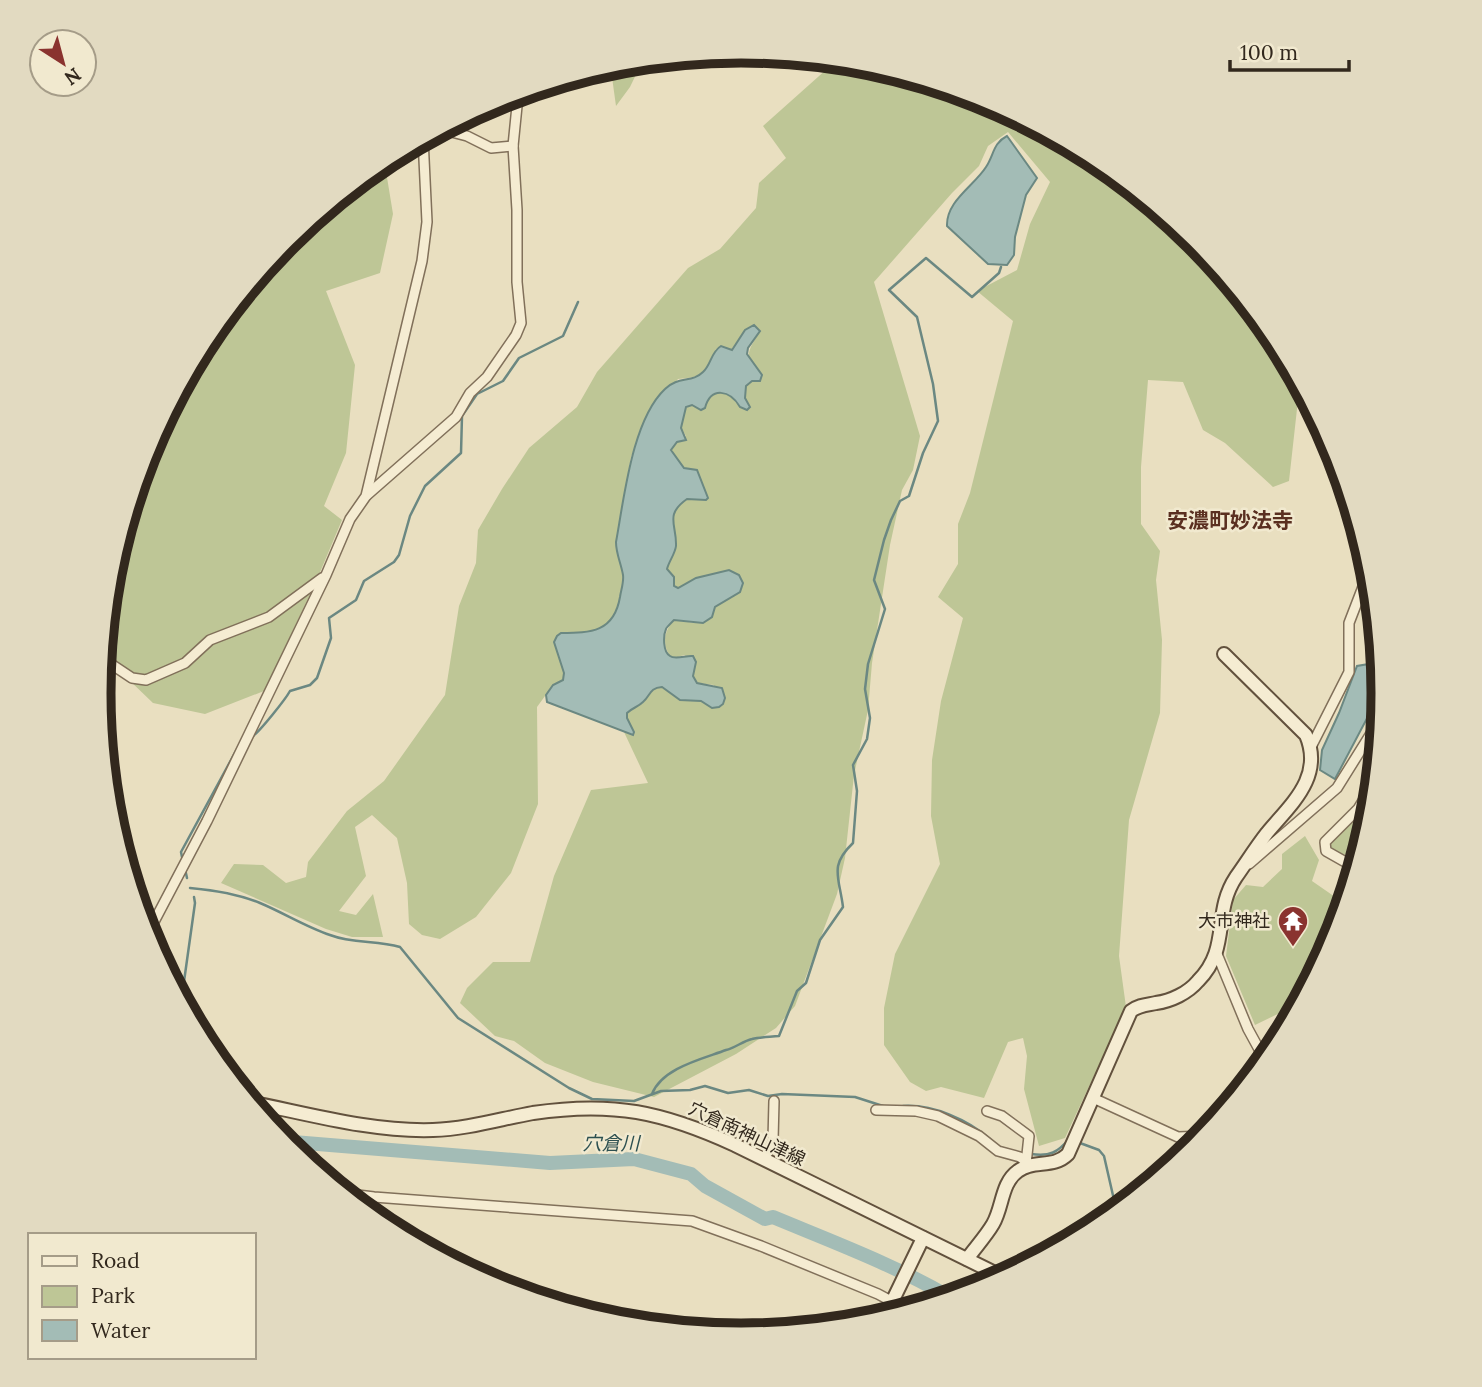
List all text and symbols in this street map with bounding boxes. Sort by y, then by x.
north arrow [28,28,98,98]
scale bar [1230,28,1349,72]
text: 100 m [1240,39,1298,66]
text: N [60,63,86,91]
district label: 安濃町妙法寺 [1167,507,1293,534]
temple icon: 大市神社 [1276,904,1310,948]
place label: 大市神社 [1198,909,1270,932]
street label: 穴倉南神山津線 [685,1096,809,1171]
water label: 穴倉川 [582,1131,641,1155]
legend [28,1233,256,1359]
text: Road [91,1247,140,1274]
text: Park [91,1282,135,1309]
text: Water [91,1317,150,1344]

